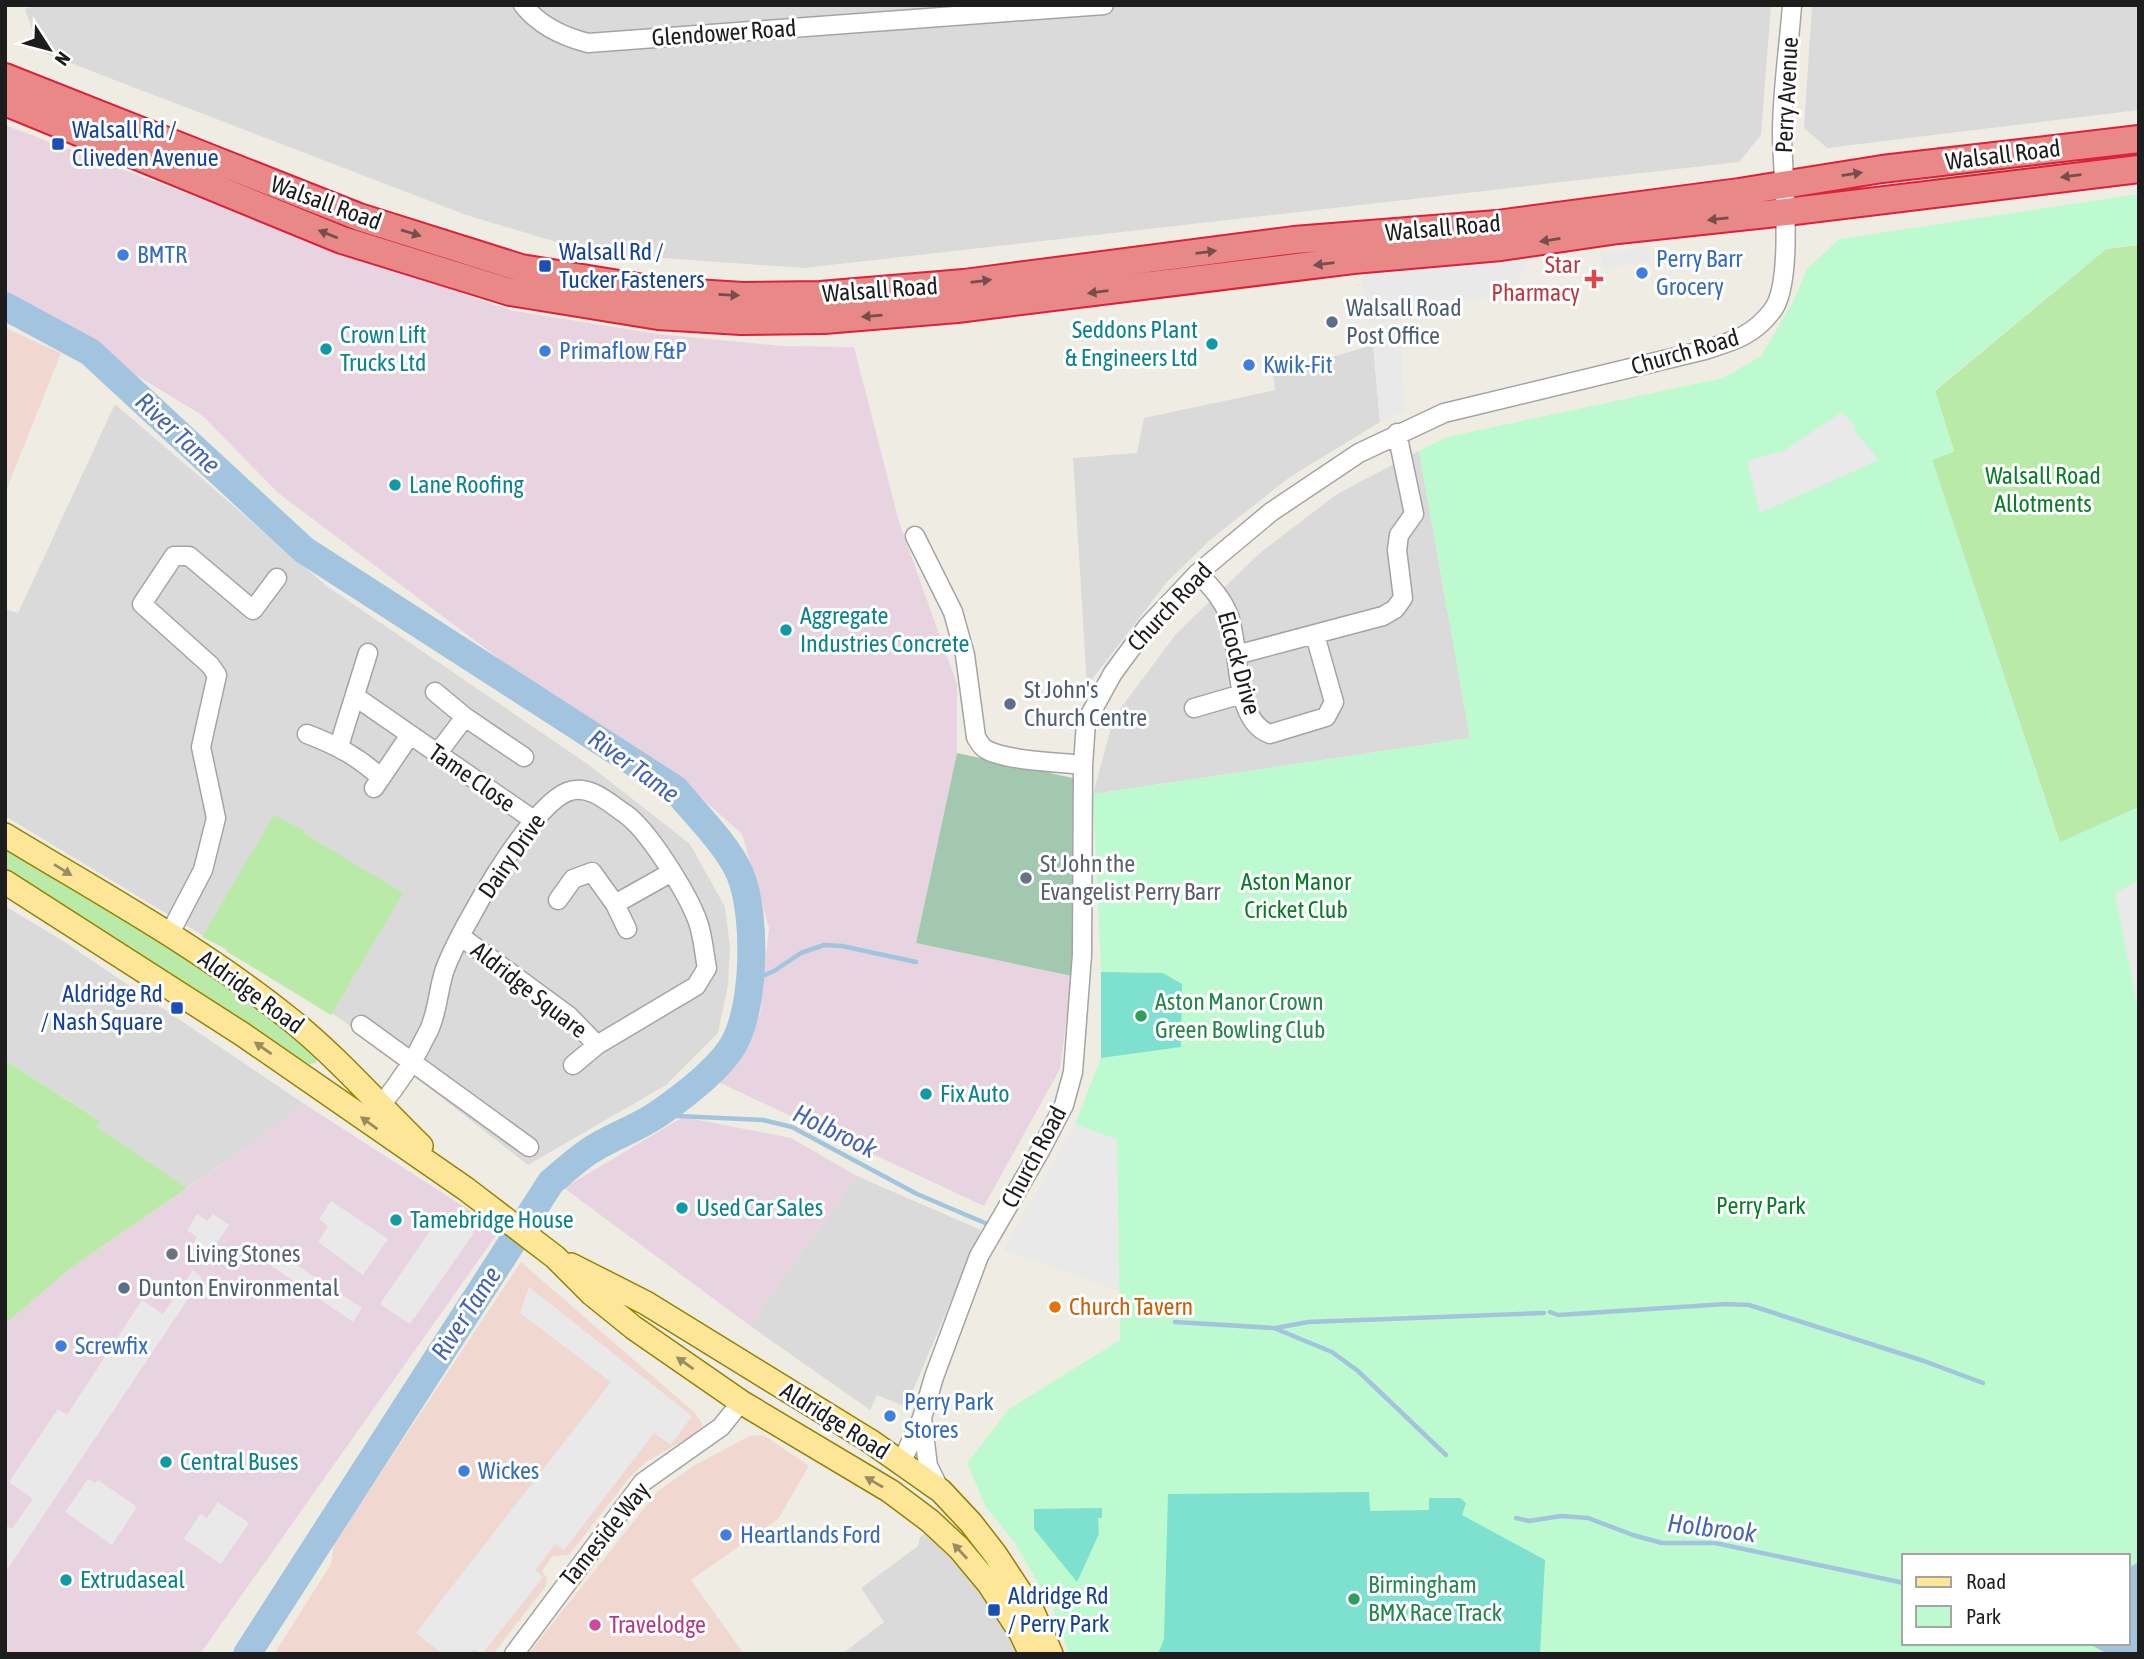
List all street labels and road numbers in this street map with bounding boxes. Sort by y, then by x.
street label: Glendower Road [651,14,797,51]
street label: Perry Avenue [1770,36,1803,154]
street label: Walsall Road [1944,134,2062,175]
street label: Walsall Road [267,170,385,235]
street label: Walsall Road [1384,209,1502,246]
street label: Walsall Road [821,272,939,307]
street label: Church Road [1628,323,1742,380]
street label: Church Road [1122,557,1217,656]
street label: Elcock Drive [1213,608,1266,717]
street label: Tame Close [424,738,521,817]
street label: Dairy Drive [473,808,550,903]
street label: Aldridge Square [466,936,593,1043]
street label: Aldridge Road [194,945,309,1039]
street label: Church Road [996,1102,1071,1212]
street label: Aldridge Road [776,1377,895,1465]
street label: Tameside Way [555,1476,655,1591]

